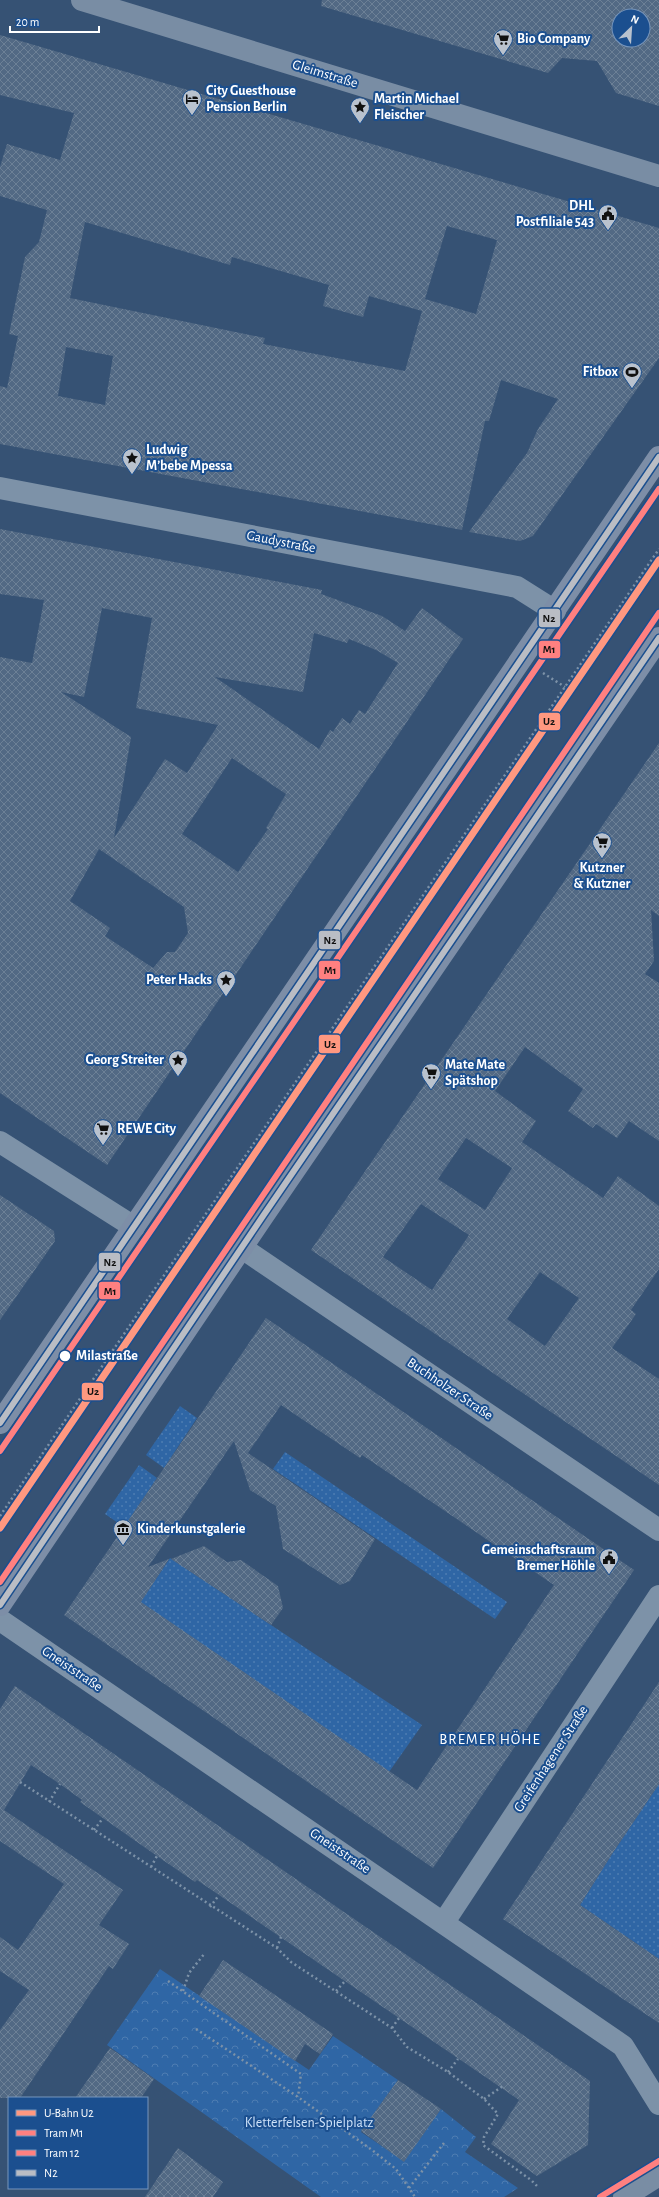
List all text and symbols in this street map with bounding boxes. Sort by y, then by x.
scale bar [10,8,99,34]
north arrow [611,8,651,48]
text: N [629,13,641,26]
text: 20 m [16,16,39,28]
supermarket icon: Bio Company [492,28,514,56]
place label: Bio Company [517,32,591,46]
street label: Gleimstraße [291,57,359,91]
place label: City Guesthouse Pension Berlin [206,84,296,114]
hotel icon: City Guesthouse Pension Berlin [181,88,203,116]
place label: Martin Michael Fleischer [374,92,459,122]
place icon: Martin Michael Fleischer [349,96,371,124]
place label: DHL Postfiliale 543 [516,199,595,229]
public building icon: DHL Postfiliale 543 [597,203,619,231]
sports icon: Fitbox [621,361,643,389]
place label: Fitbox [583,365,619,379]
place label: Ludwig M’bebe Mpessa [146,443,233,473]
place icon: Ludwig M’bebe Mpessa [121,447,143,475]
street label: Gaudystraße [245,528,317,556]
line badge: N2 [538,608,561,628]
text: N2 [543,613,555,624]
line badge: M1 [538,640,561,659]
text: M1 [543,644,555,655]
line badge: U2 [538,712,561,731]
text: U2 [543,716,555,727]
supermarket icon: Kutzner & Kutzner [591,831,613,859]
place label: Kutzner & Kutzner [574,861,631,891]
line badge: N2 [318,930,341,950]
text: N2 [324,935,336,946]
line badge: M1 [318,960,341,980]
text: M1 [324,965,336,976]
place icon: Peter Hacks [215,969,237,997]
place label: Peter Hacks [146,973,212,987]
line badge: U2 [318,1034,341,1054]
text: U2 [324,1039,336,1050]
place icon: Georg Streiter [167,1049,189,1077]
place label: Georg Streiter [86,1053,164,1067]
place label: Mate Mate Spätshop [445,1058,505,1088]
supermarket icon: Mate Mate Spätshop [420,1062,442,1090]
supermarket icon: REWE City [92,1118,114,1146]
place label: REWE City [117,1122,177,1136]
line badge: N2 [98,1252,121,1272]
text: N2 [104,1257,116,1268]
line badge: M1 [98,1281,121,1300]
text: M1 [104,1286,116,1297]
marker: Milastraße [58,1349,72,1363]
place label: Milastraße [76,1349,138,1363]
street label: Buchholzer Straße [405,1355,495,1423]
line badge: U2 [81,1382,104,1401]
text: U2 [87,1386,99,1397]
museum icon: Kinderkunstgalerie [112,1518,134,1546]
place label: Kinderkunstgalerie [137,1522,246,1536]
place label: Gemeinschaftsraum Bremer Höhle [482,1543,595,1573]
public building icon: Gemeinschaftsraum Bremer Höhle [598,1547,620,1575]
street label: Gneiststraße [39,1644,105,1694]
street label: Greifenhagener Straße [511,1703,591,1815]
district label: BREMER HÖHE [439,1730,541,1747]
street label: Gneiststraße [307,1826,373,1876]
legend [8,2097,148,2189]
text: U-Bahn U2 [44,2107,94,2119]
park label: Kletterfelsen-Spielplatz [245,2116,374,2130]
text: Tram M1 [44,2127,83,2139]
text: Tram 12 [44,2147,80,2159]
text: N2 [44,2167,58,2179]

